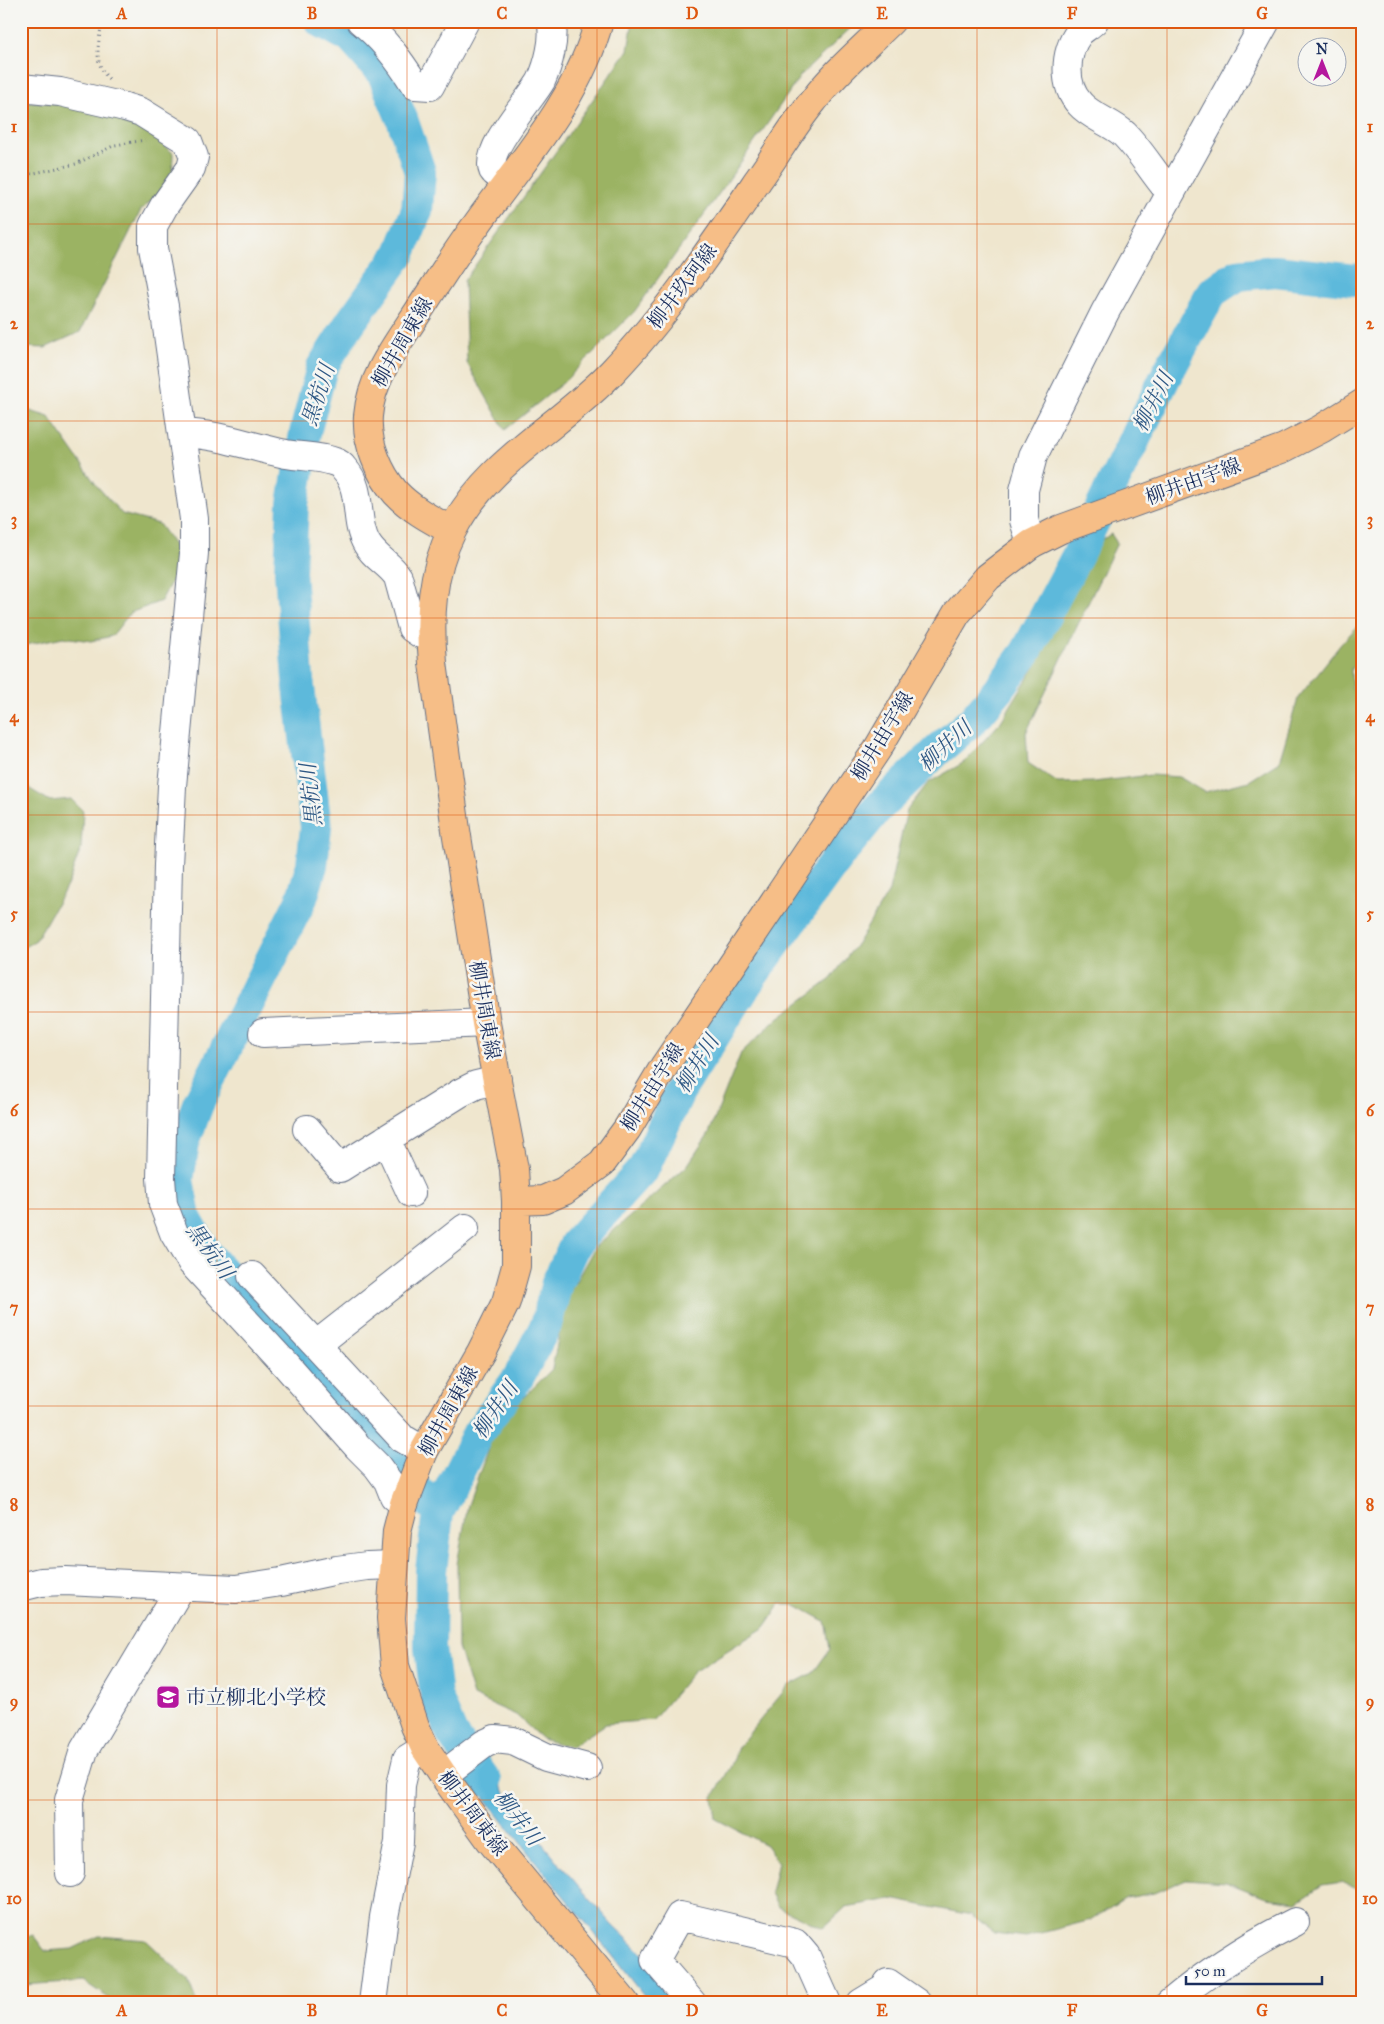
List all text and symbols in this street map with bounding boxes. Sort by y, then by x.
text: A [116,4,128,23]
text: B [307,4,317,23]
text: C [497,4,508,23]
text: D [686,4,699,23]
text: E [876,4,888,23]
text: F [1067,4,1078,23]
text: G [1256,4,1268,23]
north arrow [1296,38,1346,88]
text: N [1316,41,1328,58]
text: 1 [11,117,18,136]
text: 1 [1367,117,1374,136]
street label: 柳井玖珂線 [642,239,722,333]
street label: 柳井周東線 [367,293,437,391]
text: 2 [10,314,19,333]
text: 2 [1366,314,1375,333]
water label: 黒杭川 [296,359,341,429]
water label: 柳井川 [1127,366,1180,436]
street label: 柳井由宇線 [1142,453,1244,509]
text: 3 [11,510,17,530]
text: 3 [1367,510,1373,530]
street label: 柳井由宇線 [846,687,918,785]
text: 4 [10,707,20,727]
text: 4 [1366,707,1376,727]
water label: 柳井川 [913,714,978,777]
water label: 黒杭川 [295,760,327,828]
text: 5 [10,904,18,923]
text: 5 [1366,904,1374,923]
street label: 柳井周東線 [464,959,506,1061]
water label: 柳井川 [670,1029,725,1098]
street label: 柳井由宇線 [615,1038,689,1136]
text: 6 [10,1101,19,1120]
text: 6 [1366,1101,1375,1120]
water label: 黒杭川 [181,1218,240,1286]
text: 7 [10,1298,19,1317]
text: 7 [1366,1298,1375,1317]
street label: 柳井周東線 [413,1361,483,1461]
water label: 柳井川 [467,1375,525,1443]
text: 8 [10,1495,18,1514]
text: 8 [1366,1495,1374,1514]
school or university icon: 市立柳北小学校 [155,1684,181,1710]
place label: 市立柳北小学校 [186,1685,326,1709]
text: 9 [10,1692,18,1712]
text: 9 [1366,1692,1374,1712]
street label: 柳井周東線 [433,1766,513,1860]
water label: 柳井川 [488,1785,549,1852]
text: 10 [6,1889,22,1908]
text: 10 [1362,1889,1378,1908]
scale bar [1186,1954,1323,1986]
text: 50 m [1194,1962,1226,1980]
text: A [116,2001,128,2020]
text: B [307,2001,317,2020]
text: C [497,2001,508,2020]
text: D [686,2001,699,2020]
text: E [876,2001,888,2020]
text: F [1067,2001,1078,2020]
text: G [1256,2001,1268,2020]

